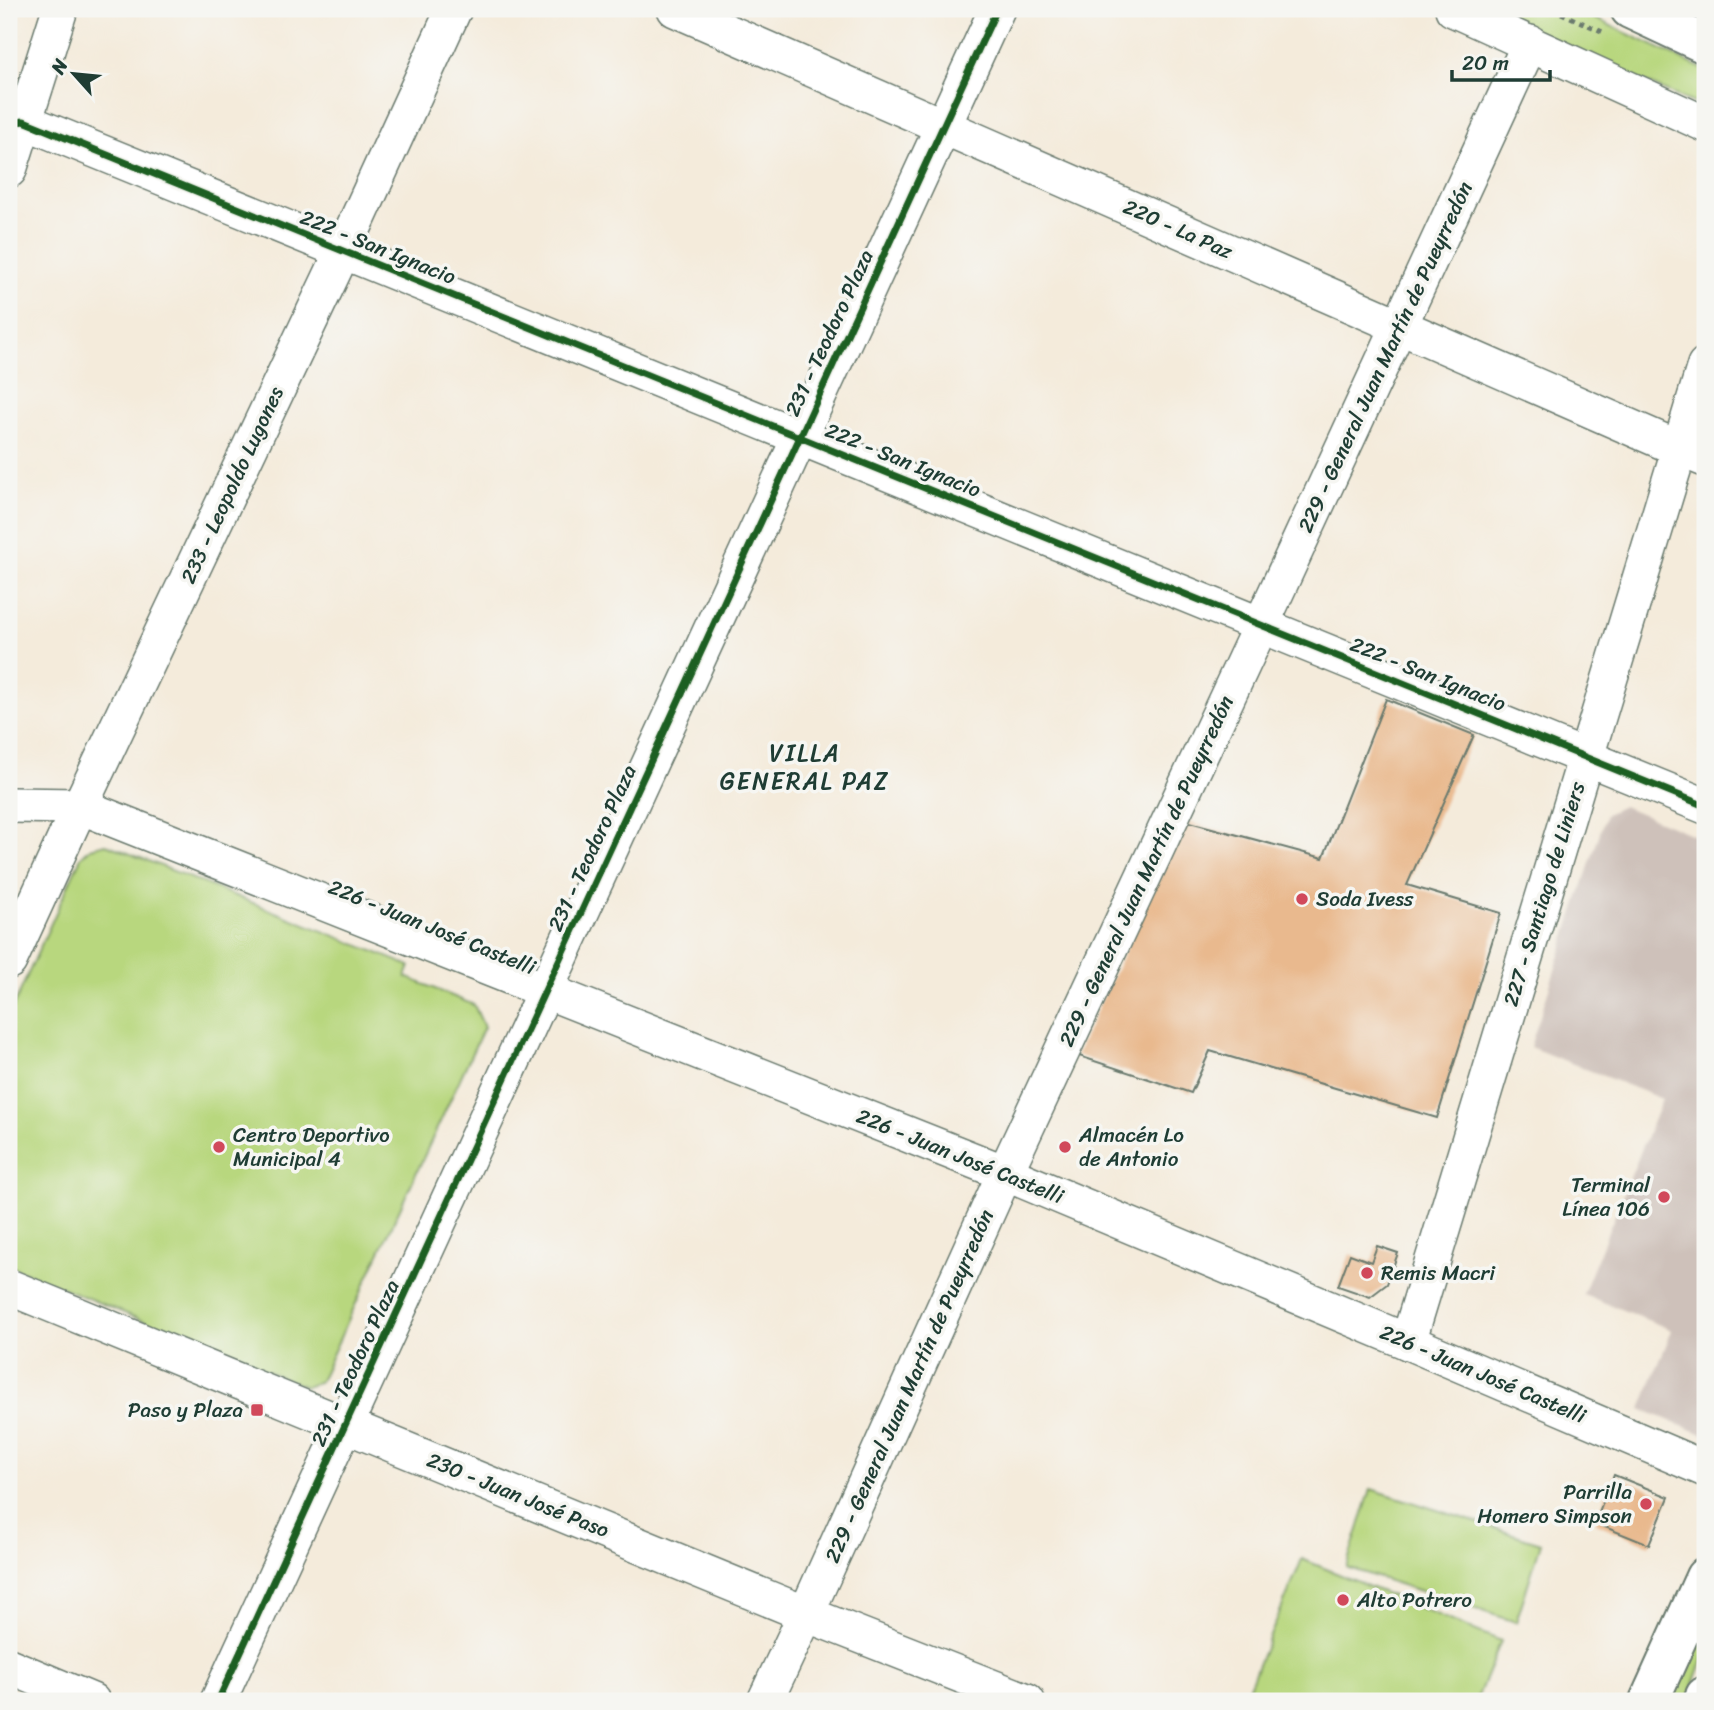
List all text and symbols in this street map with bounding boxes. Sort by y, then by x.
north arrow [38,38,108,108]
scale bar [1452,38,1550,82]
text: 20 m [1462,44,1509,82]
text: N [41,52,77,81]
street label: 229 - General Juan Martín de Pueyrredón [1287,175,1483,539]
street label: 220 - La Paz [1117,188,1240,271]
street label: 222 - San Ignacio [294,198,462,296]
street label: 231 - Teodoro Plaza [774,243,885,423]
street label: 233 - Leopoldo Lugones [169,379,295,590]
street label: 222 - San Ignacio [819,411,987,509]
street label: 222 - San Ignacio [1344,625,1512,723]
street label: 229 - General Juan Martín de Pueyrredón [1048,689,1244,1053]
district label: VILLA GENERAL PAZ [720,732,890,802]
street label: 231 - Teodoro Plaza [537,758,648,938]
street label: 227 - Santiago de Liniers [1492,777,1596,1011]
street label: 226 - Juan José Castelli [322,868,543,986]
place label: Soda Ivess [1316,880,1414,918]
marker: Soda Ivess [1294,891,1310,907]
street label: 226 - Juan José Castelli [850,1097,1071,1215]
place label: Centro Deportivo Municipal 4 [233,1116,390,1178]
place label: Almacén Lo de Antonio [1078,1116,1184,1178]
marker: Centro Deportivo Municipal 4 [211,1139,227,1155]
marker: Almacén Lo de Antonio [1057,1139,1073,1155]
place label: Terminal Línea 106 [1562,1166,1651,1228]
marker: Terminal Línea 106 [1656,1189,1672,1205]
street label: 229 - General Juan Martín de Pueyrredón [814,1203,1004,1569]
place label: Remis Macri [1381,1254,1496,1292]
marker: Remis Macri [1359,1265,1375,1281]
street label: 231 - Teodoro Plaza [300,1273,411,1453]
street label: 226 - Juan José Castelli [1374,1313,1593,1435]
place label: Paso y Plaza [128,1391,243,1429]
marker: Paso y Plaza [249,1402,265,1418]
street label: 230 - Juan José Paso [421,1441,615,1549]
place label: Parrilla Homero Simpson [1477,1473,1632,1535]
marker: Parrilla Homero Simpson [1638,1496,1654,1512]
place label: Alto Potrero [1356,1581,1472,1619]
marker: Alto Potrero [1335,1592,1351,1608]

